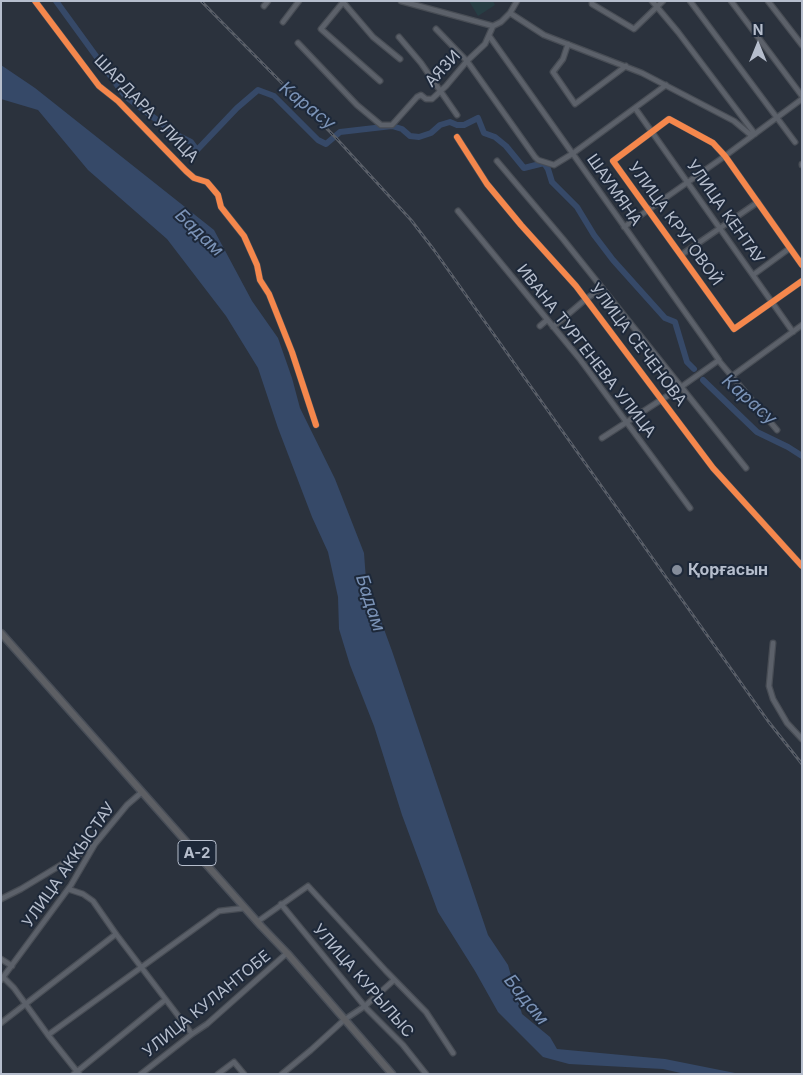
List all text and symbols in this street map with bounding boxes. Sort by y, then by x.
north arrow [733,20,783,70]
text: N [753,21,763,38]
street label: АЯЗИ [421,47,465,91]
street label: ШАРДАРА УЛИЦА [90,51,202,167]
water label: Карасу [275,77,339,135]
street label: ШАУМЯНА [582,150,646,230]
street label: УЛИЦА КЕНТАУ [682,156,768,268]
street label: УЛИЦА КРУГОВОЙ [624,159,726,289]
water label: Бадам [170,205,228,261]
street label: ИВАНА ТУРГЕНЕВА УЛИЦА [512,261,660,441]
street label: УЛИЦА СЕЧЕНОВА [586,280,690,410]
water label: Карасу [717,370,781,430]
place label: Қорғасын [688,560,768,580]
marker: Қорғасын [670,563,684,577]
water label: Бадам [351,572,389,634]
street label: УЛИЦА АККЫСТАУ [19,799,119,931]
road number: A-2 [178,840,216,866]
street label: УЛИЦА КУРЫЛЫС [308,920,418,1042]
street label: УЛИЦА КУЛАНТОБЕ [139,947,275,1061]
water label: Бадам [499,970,553,1030]

